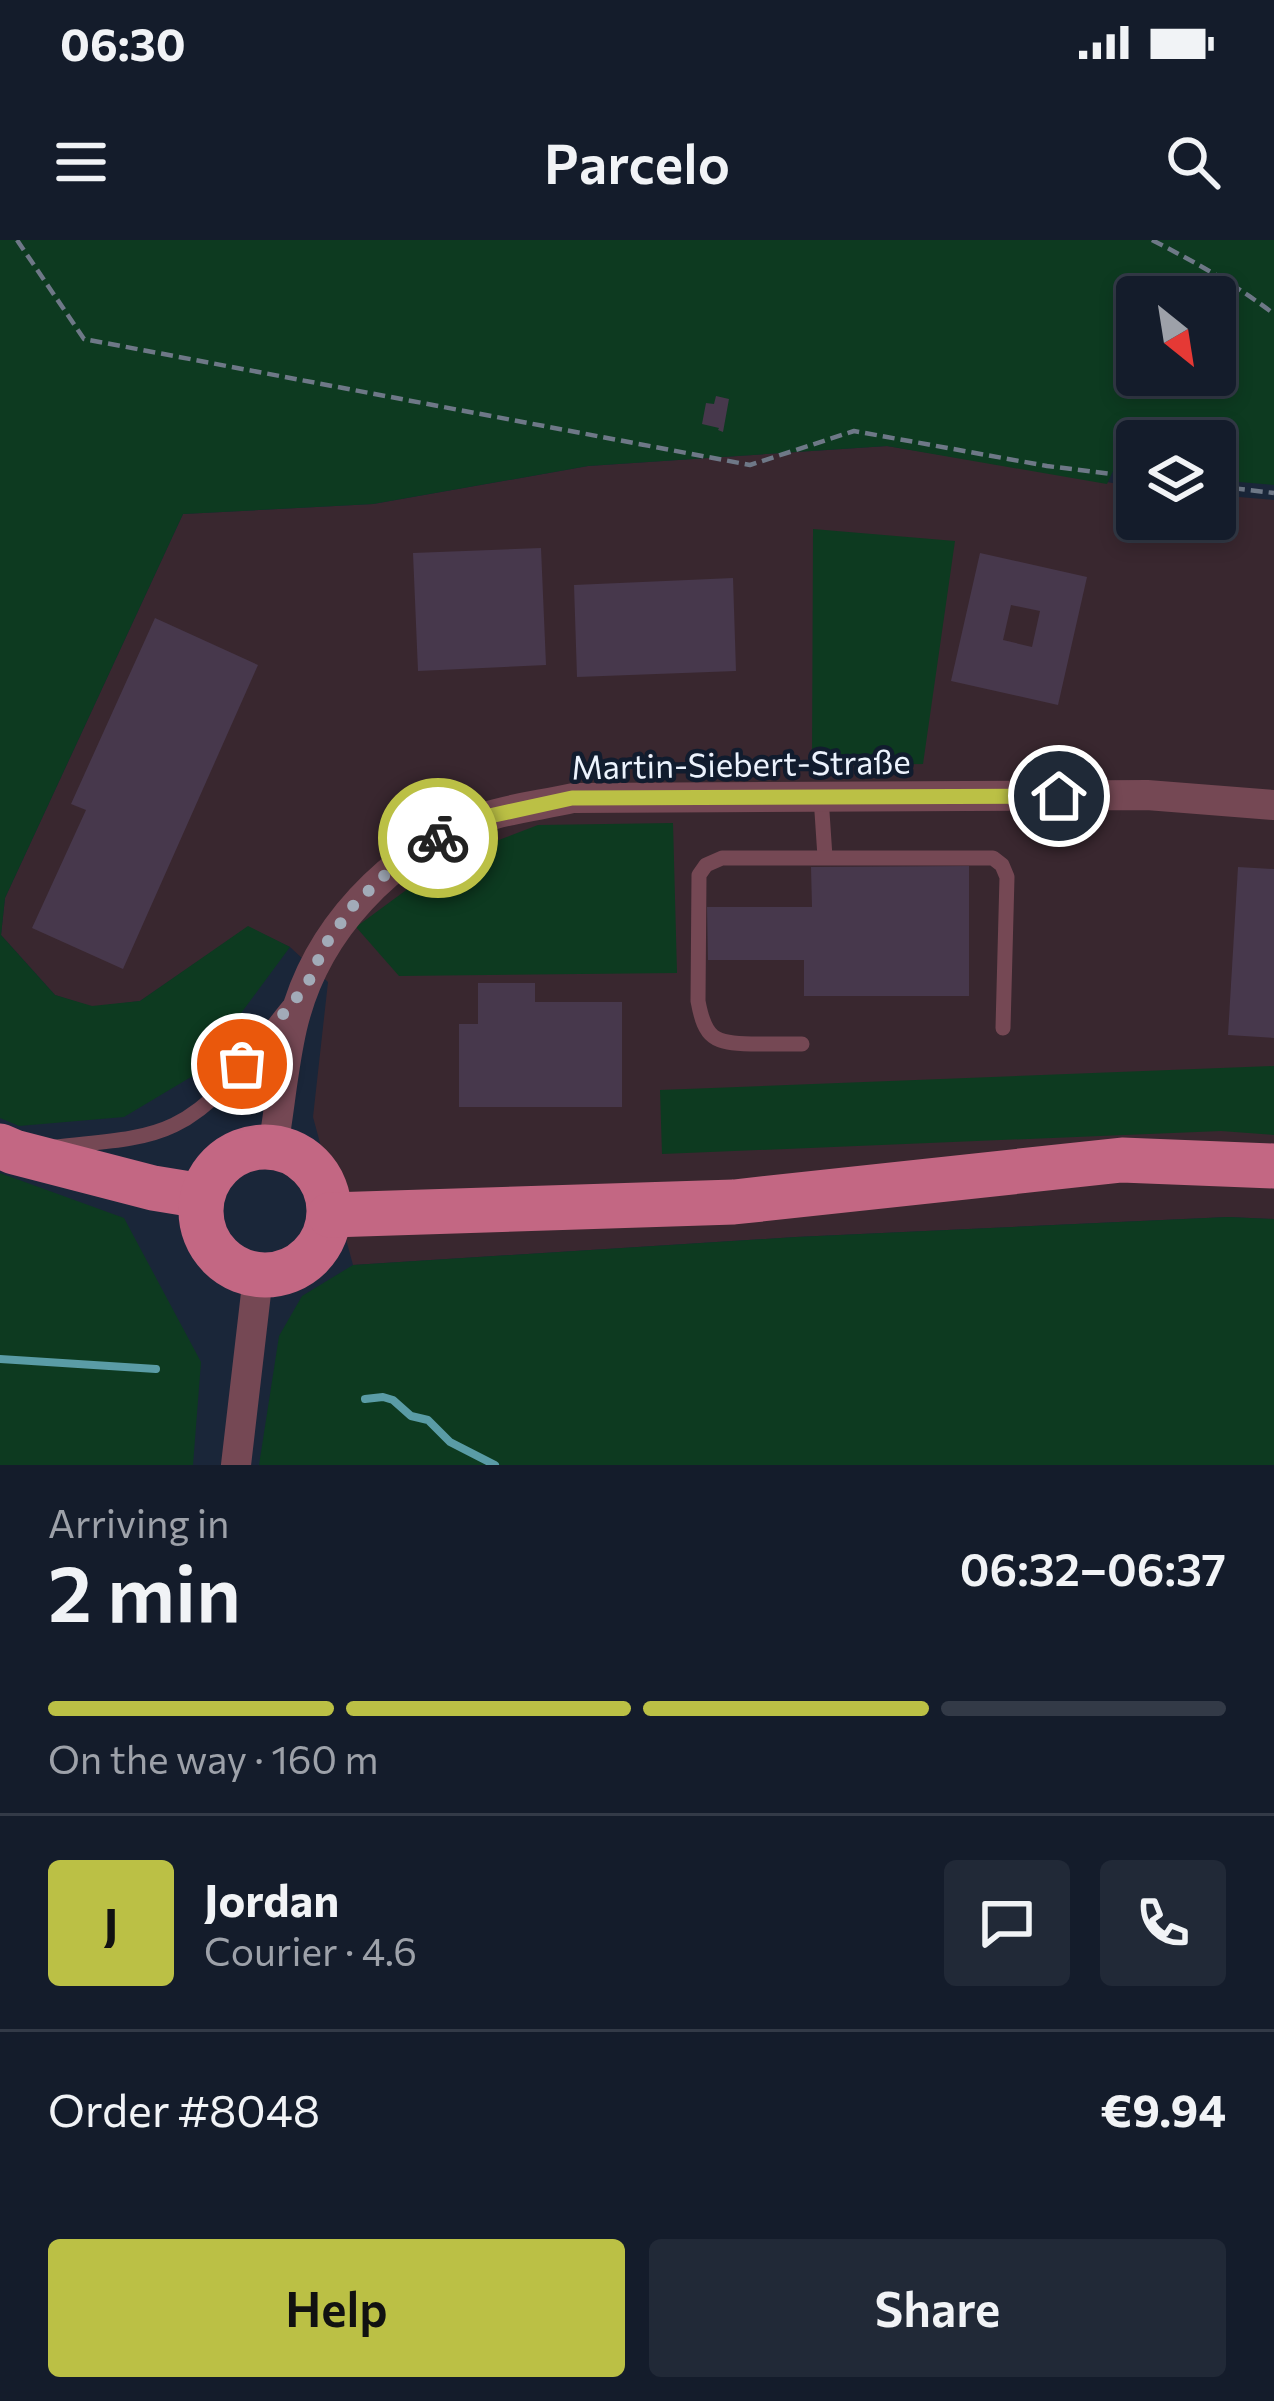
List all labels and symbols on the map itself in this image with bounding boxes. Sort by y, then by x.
north arrow [1116,276,1236,396]
street label: Martin-Siebert-Straße [571,740,911,786]
pin [1008,745,1110,847]
courier [378,778,498,898]
pin [191,1013,293,1115]

